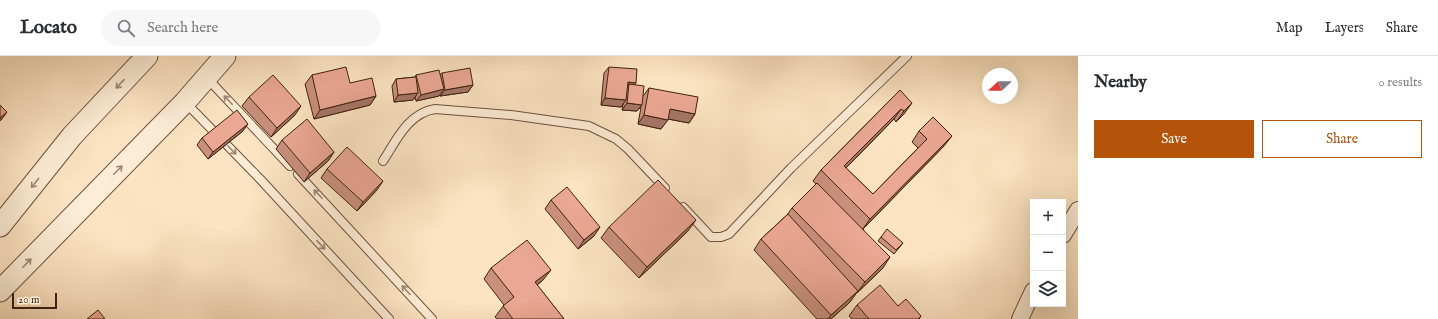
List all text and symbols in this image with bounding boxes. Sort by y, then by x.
search box [101,10,381,46]
text: Locato [20,16,77,40]
icon: search [115,17,137,39]
text: Search here [147,18,219,37]
text: Map [1276,19,1303,37]
text: Layers [1325,19,1364,37]
text: Share [1386,19,1418,37]
north arrow [982,68,1018,104]
text: Nearby [1094,72,1147,93]
text: 0 results [1378,74,1422,91]
one-way arrow [115,79,124,89]
one-way arrow [223,95,233,105]
button: Save [1094,120,1254,158]
button: Share [1262,120,1422,158]
one-way arrow [227,145,237,155]
one-way arrow [113,165,123,175]
one-way arrow [30,177,39,188]
one-way arrow [313,189,323,199]
map controls [1030,199,1066,307]
button: + [1030,199,1066,235]
button: − [1030,235,1066,271]
one-way arrow [316,240,326,250]
one-way arrow [22,258,32,268]
button: layers [1030,271,1066,307]
one-way arrow [401,285,410,295]
scale bar [12,291,57,310]
text: 20 m [18,293,39,307]

